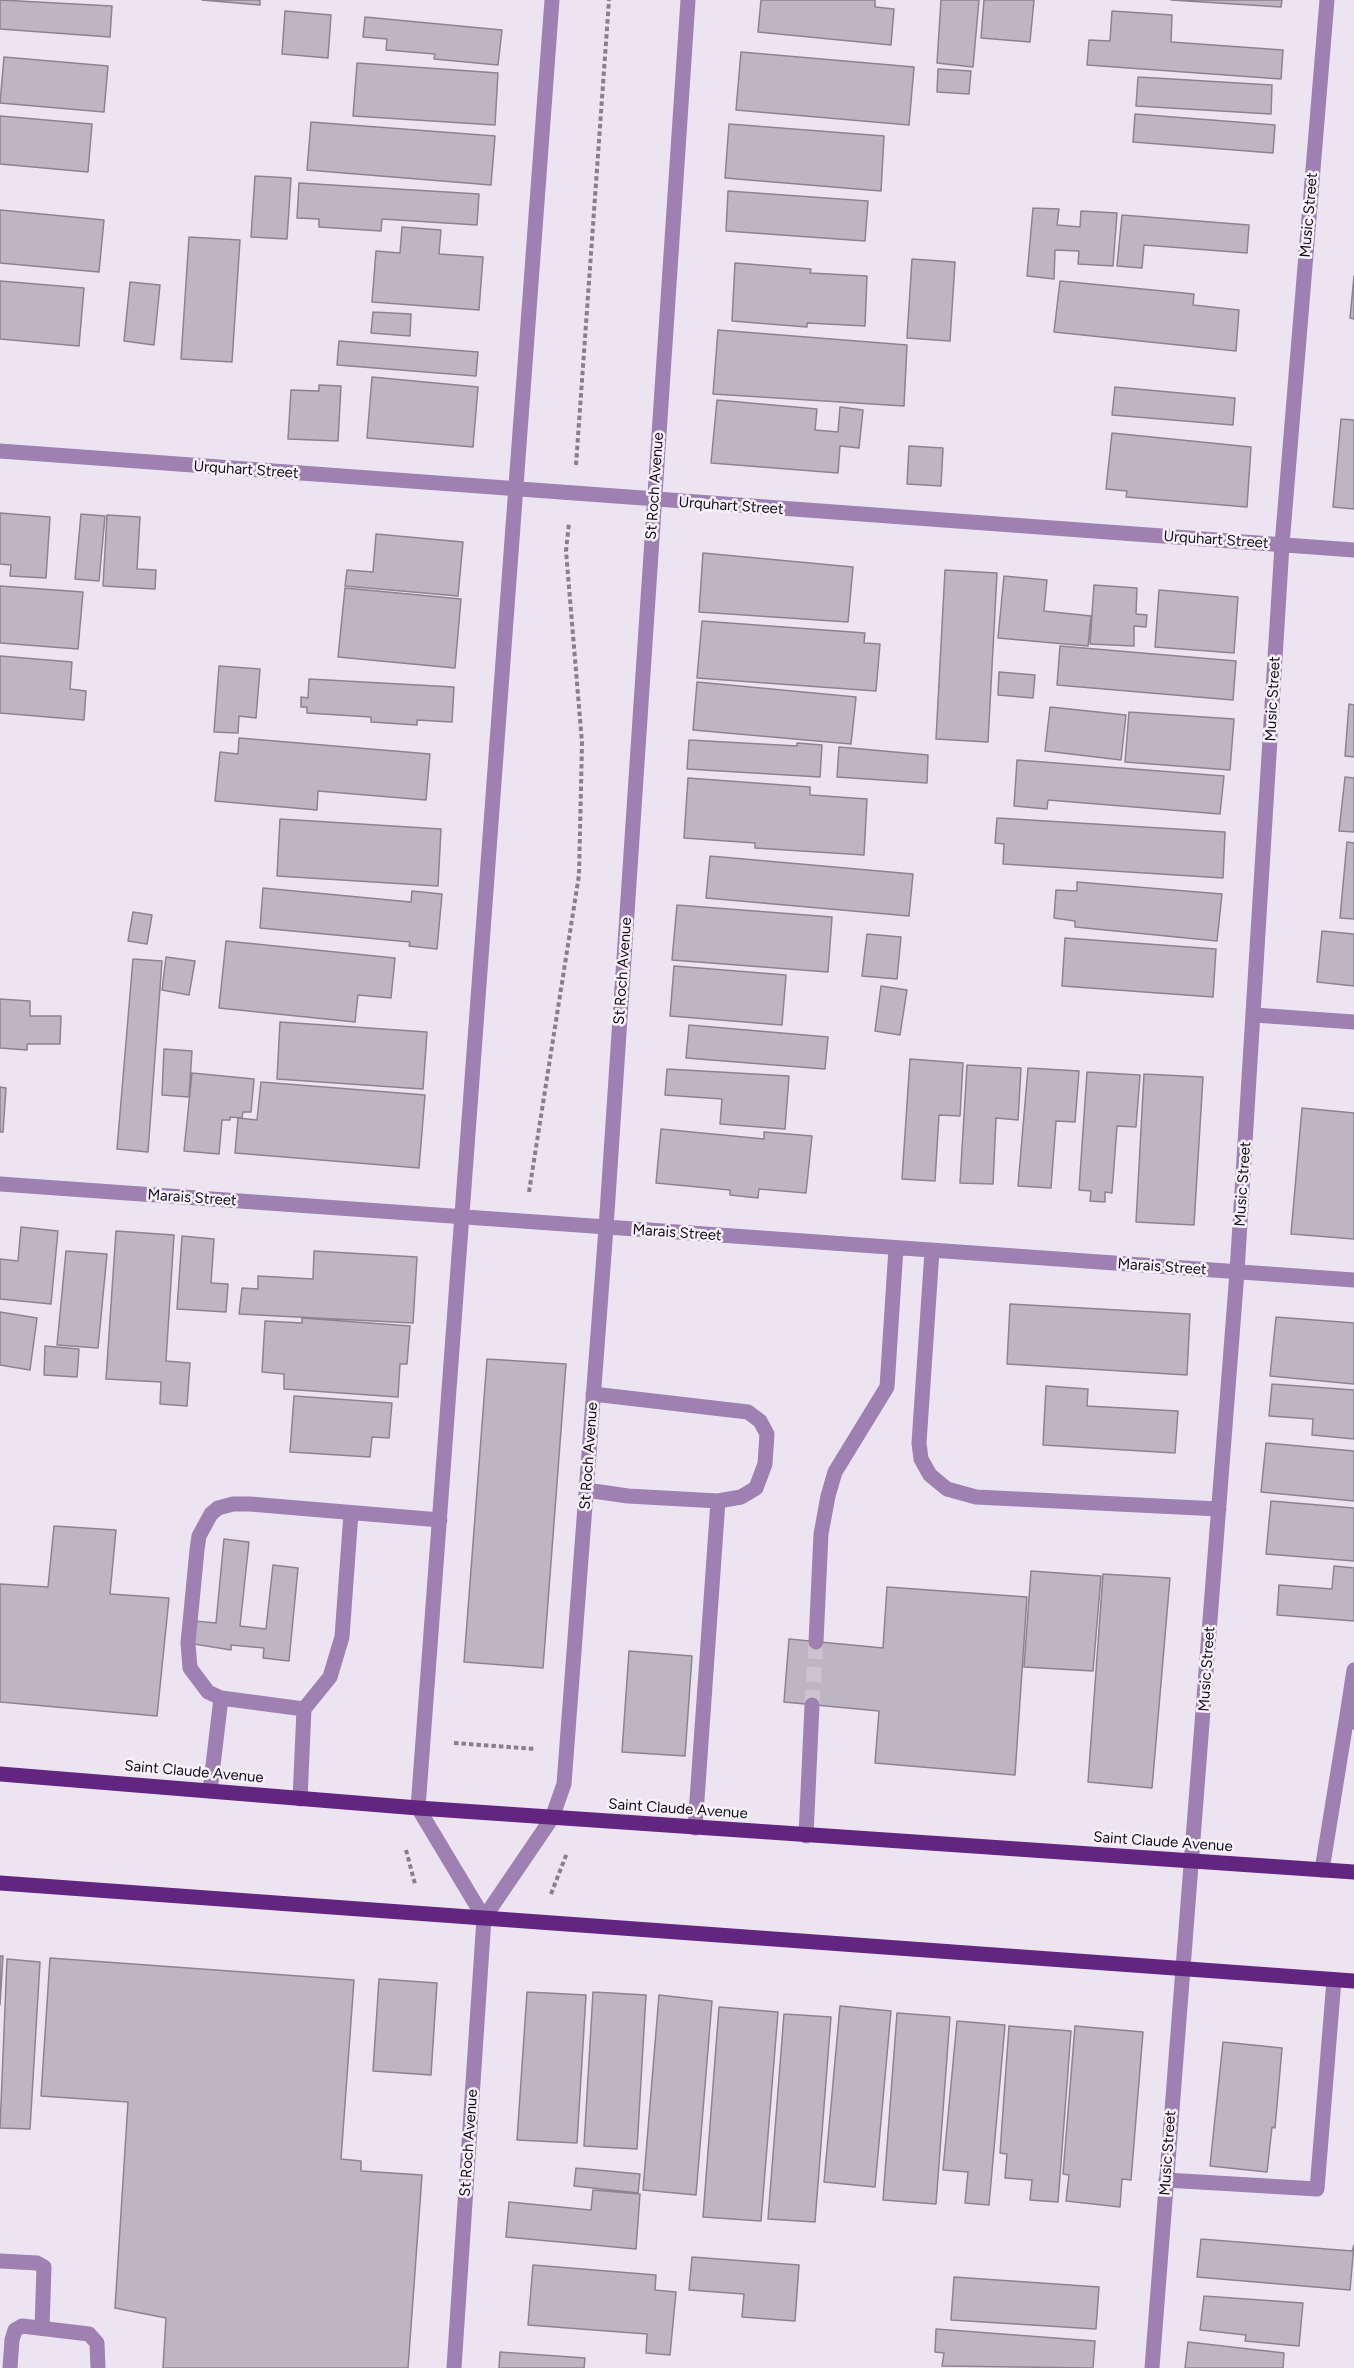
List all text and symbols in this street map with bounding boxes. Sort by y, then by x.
street label: Music Street [1296,172,1322,258]
street label: St Roch Avenue [642,432,668,540]
street label: Urquhart Street [193,457,299,483]
street label: Urquhart Street [678,493,784,519]
street label: Urquhart Street [1163,527,1269,553]
street label: Music Street [1262,656,1284,742]
street label: St Roch Avenue [610,917,636,1025]
street label: Music Street [1231,1141,1255,1227]
street label: Marais Street [147,1186,237,1210]
street label: Marais Street [632,1221,722,1245]
street label: Marais Street [1117,1255,1207,1279]
street label: St Roch Avenue [576,1402,602,1510]
street label: Music Street [1195,1626,1219,1712]
street label: Saint Claude Avenue [124,1757,264,1787]
street label: Saint Claude Avenue [608,1795,748,1823]
street label: Saint Claude Avenue [1093,1828,1233,1856]
street label: St Roch Avenue [456,2089,482,2197]
street label: Music Street [1156,2110,1180,2196]

